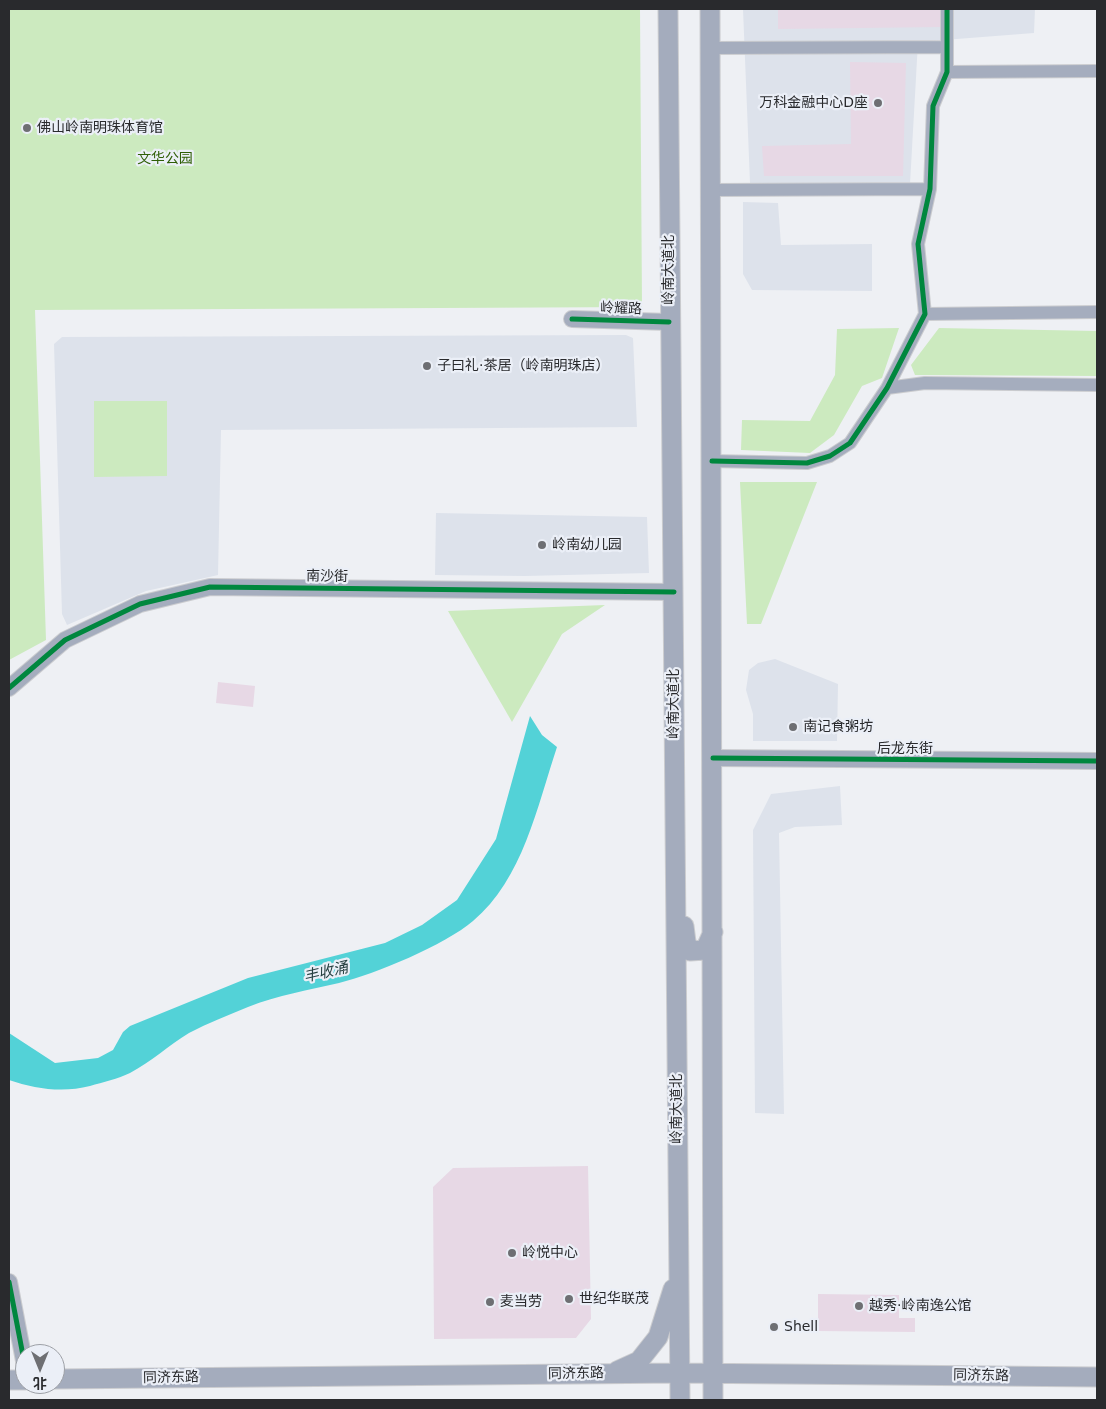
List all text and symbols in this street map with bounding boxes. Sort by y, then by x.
place label: 万科金融中心D座 [759,95,868,111]
marker: 万科金融中心D座 [872,97,884,109]
place label: 佛山岭南明珠体育馆 [37,120,163,136]
marker: 佛山岭南明珠体育馆 [21,122,33,134]
park label: 文华公园 [137,151,193,167]
street label: 岭南大道北 [661,235,677,305]
street label: 岭耀路 [600,300,642,318]
place label: 子曰礼·茶居（岭南明珠店） [437,358,609,374]
marker: 子曰礼·茶居（岭南明珠店） [421,360,433,372]
place label: 岭南幼儿园 [552,537,622,553]
marker: 岭南幼儿园 [536,539,548,551]
street label: 南沙街 [306,568,348,586]
street label: 岭南大道北 [666,669,682,739]
place label: 南记食粥坊 [803,719,873,735]
marker: 南记食粥坊 [787,721,799,733]
street label: 后龙东街 [877,741,933,757]
water label: 丰收涌 [302,959,350,987]
street label: 岭南大道北 [669,1074,685,1144]
place label: 岭悦中心 [522,1245,578,1261]
marker: 岭悦中心 [506,1247,518,1259]
place label: 世纪华联茂 [579,1291,649,1307]
marker: 世纪华联茂 [563,1293,575,1305]
place label: 麦当劳 [500,1294,542,1310]
marker: 麦当劳 [484,1296,496,1308]
place label: 越秀·岭南逸公馆 [869,1298,971,1314]
marker: 越秀·岭南逸公馆 [853,1300,865,1312]
place label: Shell [784,1319,818,1335]
marker: Shell [768,1321,780,1333]
north arrow [15,1344,65,1394]
street label: 同济东路 [548,1365,604,1383]
street label: 同济东路 [953,1367,1009,1385]
street label: 同济东路 [143,1369,199,1387]
text: 北 [33,1375,47,1391]

